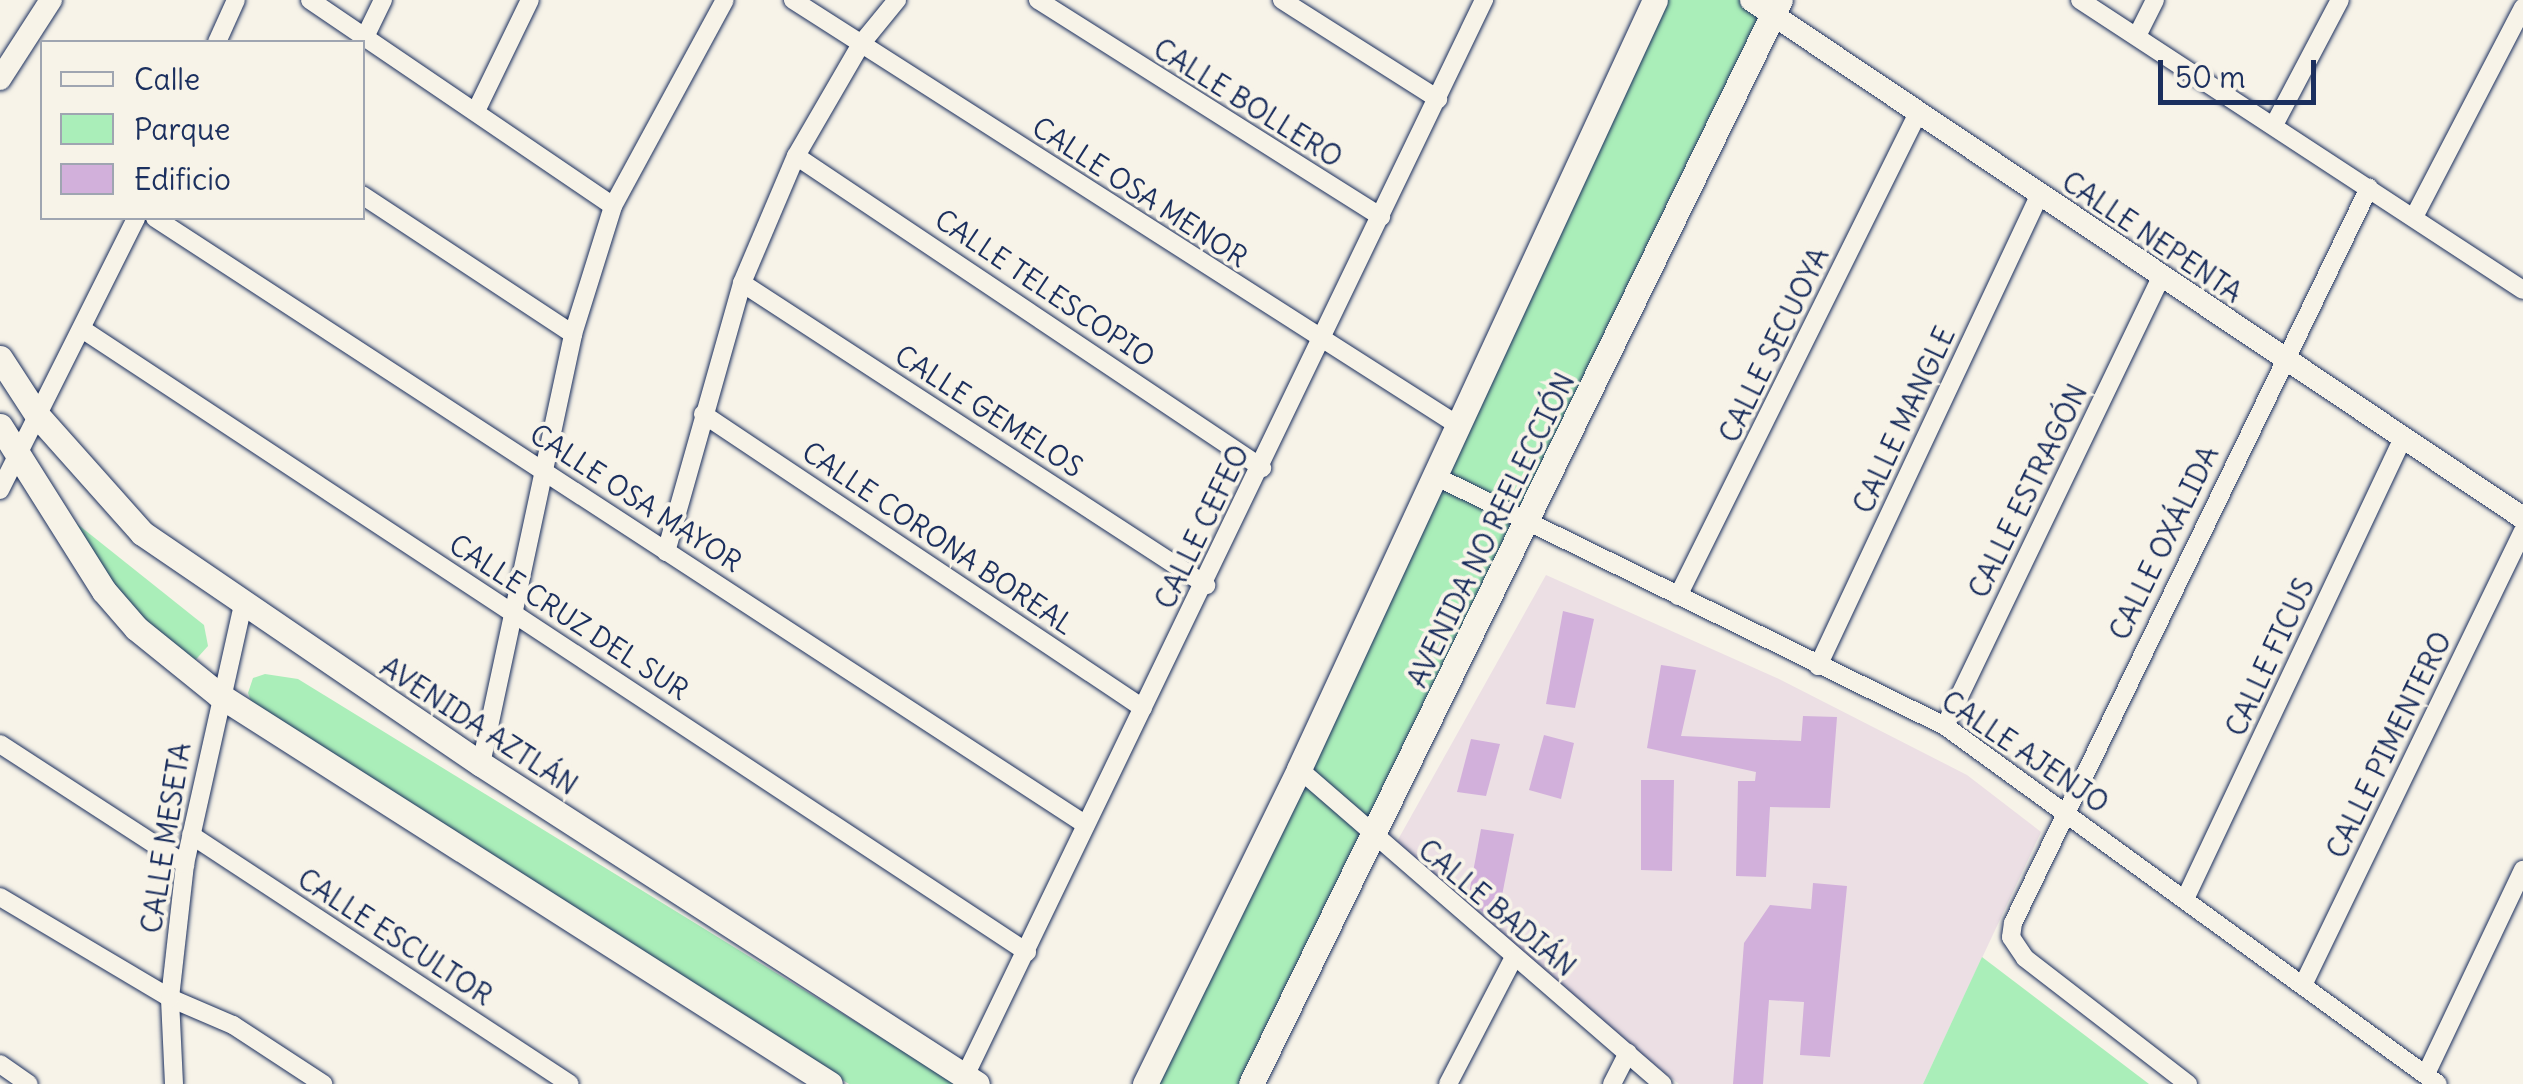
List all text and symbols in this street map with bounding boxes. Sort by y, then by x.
street label: CALLE BOLLERO [1147,31,1349,175]
legend [40,40,365,220]
scale bar [2163,40,2320,102]
text: 50 m [2175,58,2245,96]
text: Calle [134,60,200,98]
text: Parque [134,110,230,148]
street label: CALLE OSA MENOR [1026,110,1254,274]
text: Edificio [134,160,231,198]
street label: CALLE NEPENTA [2056,164,2248,310]
street label: CALLE TELESCOPIO [929,202,1161,374]
street label: CALLE SECUOYA [1712,242,1836,448]
street label: CALLE MANGLE [1846,321,1962,519]
street label: CALLE GEMELOS [889,338,1089,484]
street label: AVENIDA NO REELECCIÓN [1400,367,1582,693]
street label: CALLE ESTRAGÓN [1962,379,2094,603]
street label: CALLE OSA MAYOR [524,417,748,579]
street label: CALLE CORONA BOREAL [796,434,1080,642]
street label: CALLE CEFEO [1148,440,1256,614]
street label: CALLE OXÁLIDA [2102,440,2226,646]
street label: CALLE CRUZ DEL SUR [443,527,695,707]
street label: CALLE FICUS [2219,573,2321,741]
street label: CALLE PIMENTERO [2320,626,2458,864]
street label: AVENIDA AZTLÁN [374,650,584,802]
street label: CALLE AJENJO [1935,684,2115,820]
street label: CALLE MESETA [134,740,198,936]
street label: CALLE BADIÁN [1411,832,1583,984]
street label: CALLE ESCULTOR [291,862,499,1012]

